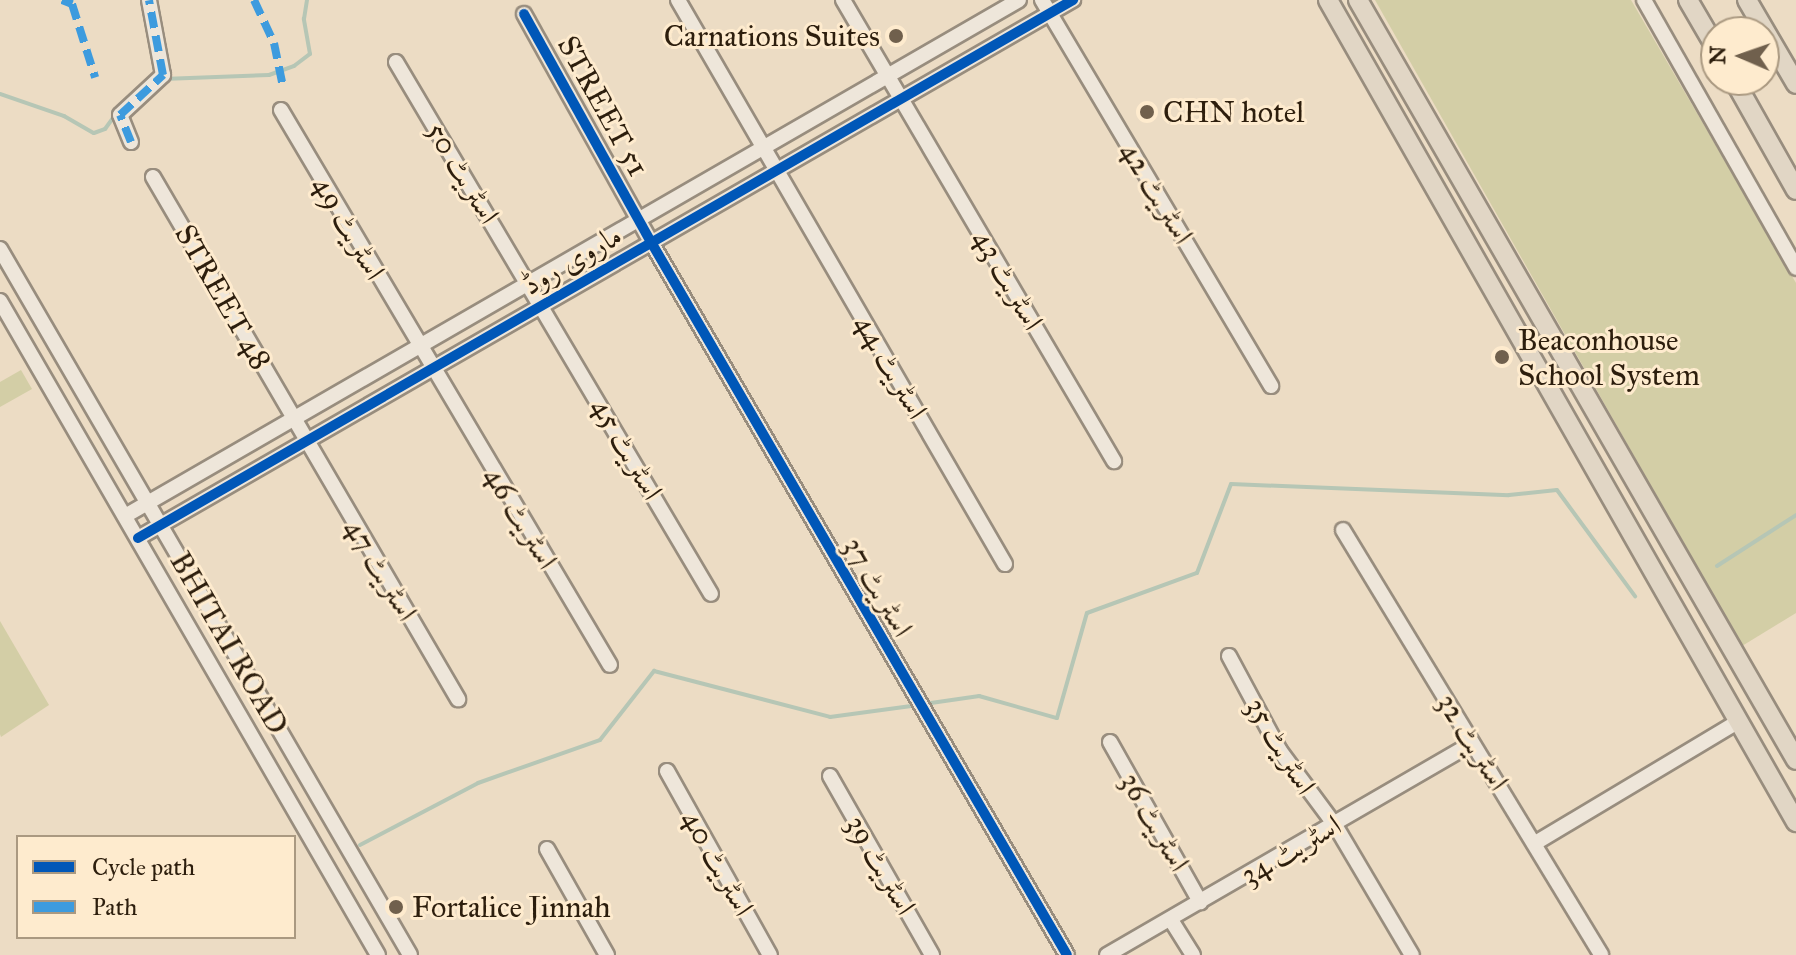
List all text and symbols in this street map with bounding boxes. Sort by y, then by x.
north arrow [1700,16,1780,96]
place label: Carnations Suites [664,18,880,54]
marker: Carnations Suites [887,27,905,45]
street label: STREET 51 [550,30,656,182]
text: N [1704,45,1731,65]
place label: CHN hotel [1163,94,1304,130]
marker: CHN hotel [1138,103,1156,121]
street label: اسٹریٹ 50 [419,116,507,230]
street label: اسٹریٹ 42 [1113,136,1201,250]
street label: اسٹریٹ 49 [305,170,393,286]
street label: ماروی روڈ [516,217,628,303]
street label: STREET 48 [167,218,279,376]
street label: اسٹریٹ 43 [965,224,1051,336]
street label: اسٹریٹ 44 [847,308,935,426]
place label: Beaconhouse School System [1518,322,1700,392]
marker: Beaconhouse School System [1493,348,1511,366]
street label: اسٹریٹ 45 [584,392,670,506]
street label: اسٹریٹ 46 [476,460,566,576]
street label: اسٹریٹ 47 [337,513,425,627]
street label: اسٹریٹ 37 [835,531,921,643]
street label: BHITAI ROAD [162,545,296,741]
street label: اسٹریٹ 32 [1429,687,1517,797]
street label: اسٹریٹ 35 [1238,691,1324,801]
street label: اسٹریٹ 36 [1112,766,1198,878]
street label: اسٹریٹ 40 [674,804,762,922]
street label: اسٹریٹ 34 [1235,807,1347,893]
street label: اسٹریٹ 39 [838,809,924,921]
legend [16,835,296,939]
text: Cycle path [92,852,195,882]
place label: Fortalice Jinnah [412,889,611,925]
text: Path [92,892,137,922]
marker: Fortalice Jinnah [387,898,405,916]

